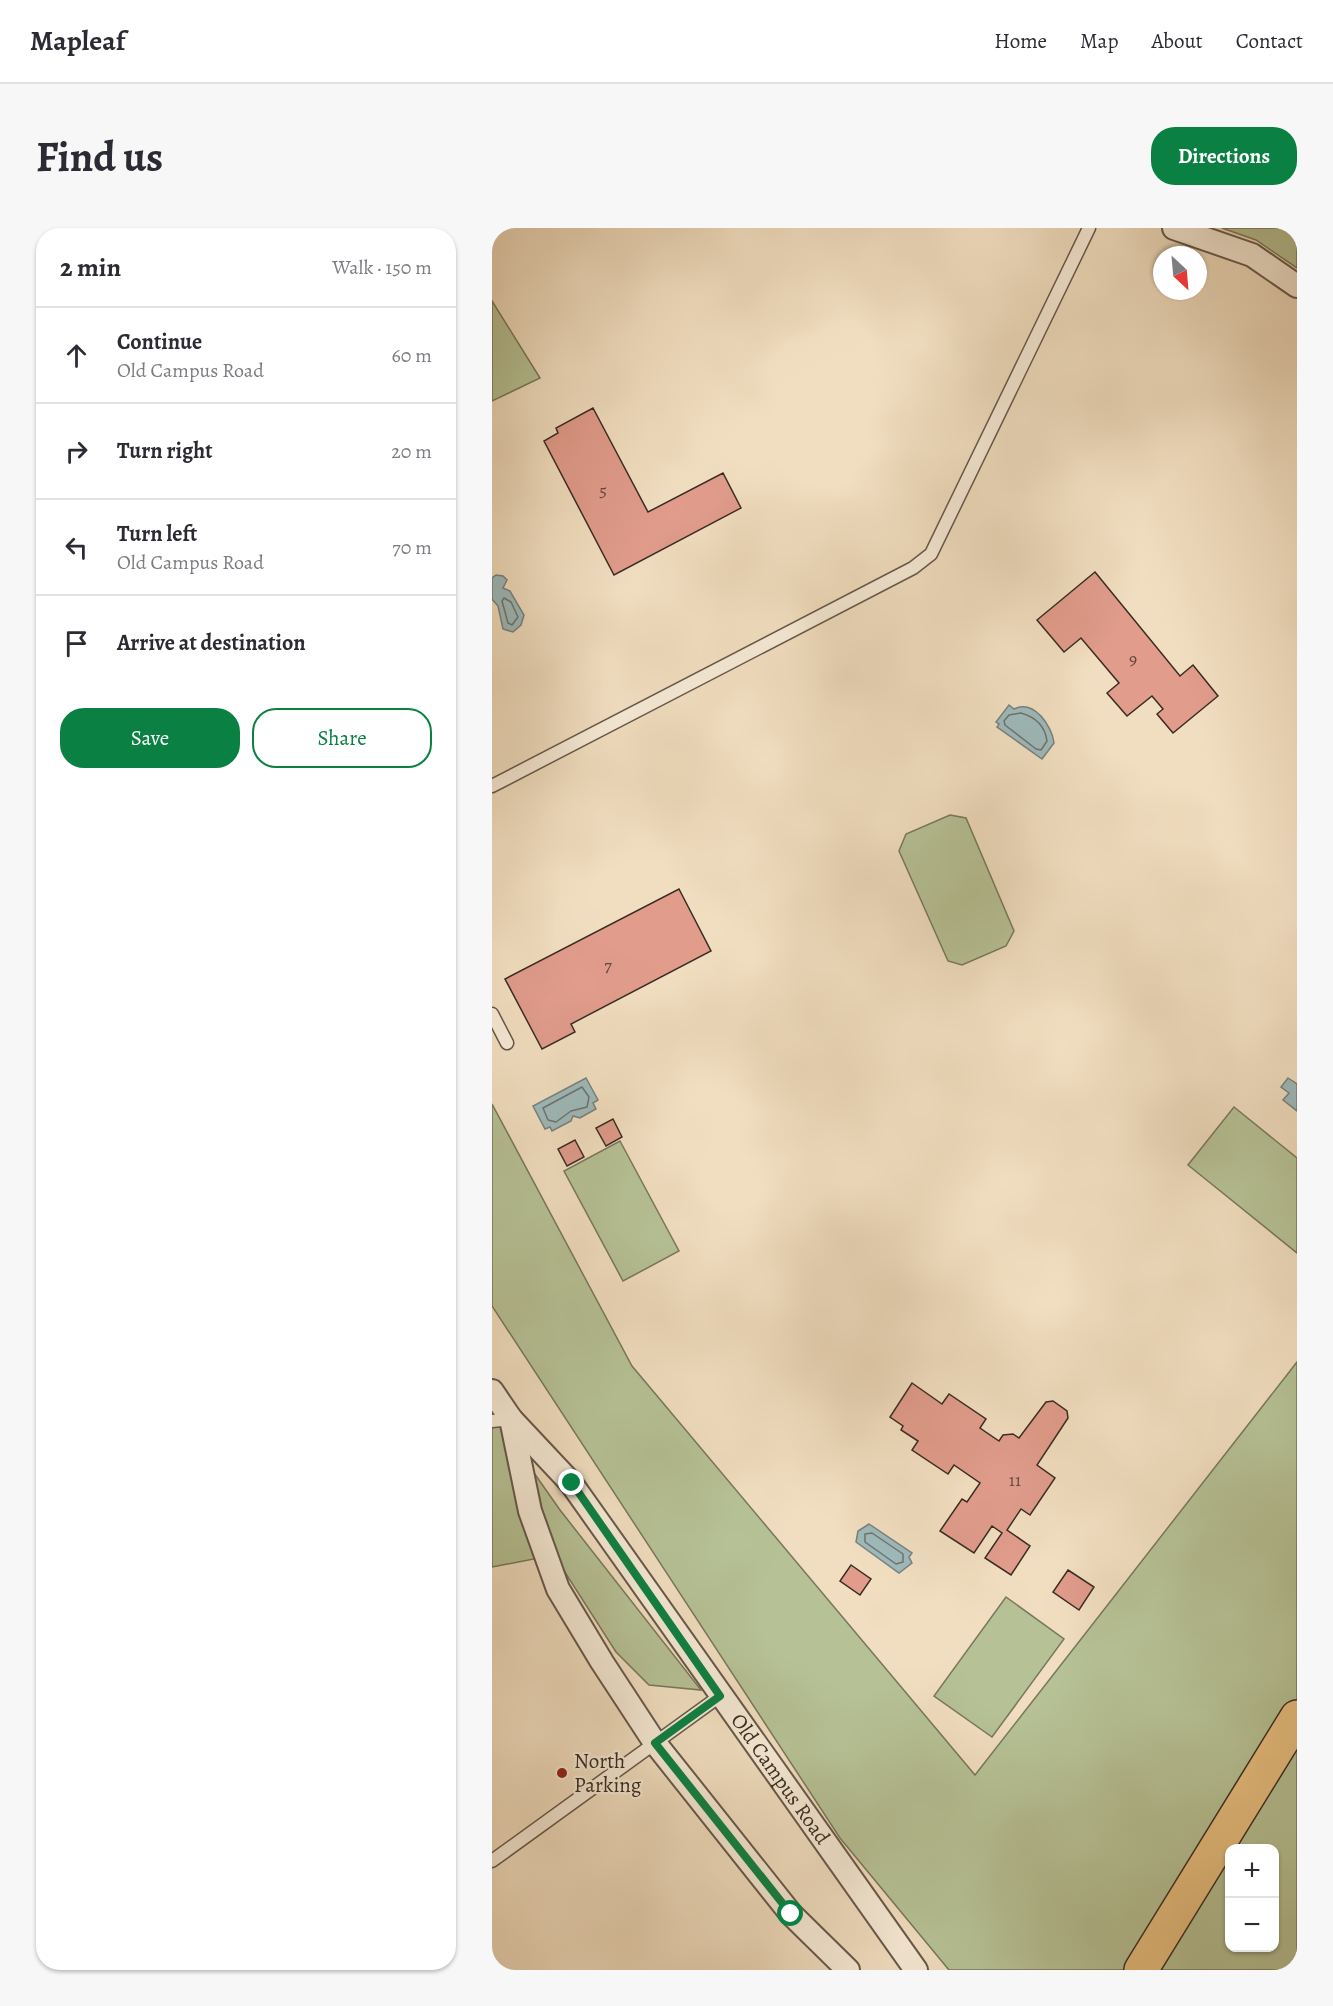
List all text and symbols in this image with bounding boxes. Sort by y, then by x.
text: Mapleaf [30,22,125,60]
text: Home [994,27,1047,55]
text: Map [1080,27,1118,55]
text: About [1151,27,1203,55]
text: Contact [1236,27,1303,55]
button: Directions [1151,127,1297,185]
text: Find us [36,128,163,185]
north arrow [1153,246,1207,300]
text: 2 min [60,250,121,285]
text: Walk · 150 m [332,254,432,281]
text: Continue [117,327,202,357]
icon: ahead [60,339,93,372]
text: 60 m [392,342,432,369]
text: Old Campus Road [117,357,264,384]
icon: right [60,435,93,468]
text: Turn right [117,436,213,466]
text: 20 m [391,438,432,465]
house number: 5 [599,478,607,502]
text: Turn left [117,519,197,549]
icon: left [60,531,93,564]
text: 70 m [392,534,432,561]
text: Old Campus Road [117,549,264,576]
icon: arrive [60,627,93,660]
text: Arrive at destination [117,628,306,658]
house number: 9 [1129,647,1137,671]
button: Save [60,708,240,768]
button: Share [252,708,432,768]
house number: 7 [604,953,612,977]
house number: 11 [1009,1468,1021,1492]
route end [558,1469,584,1495]
street label: Old Campus Road [724,1708,837,1850]
place label: North Parking [574,1747,642,1799]
marker: North Parking [555,1766,569,1780]
map controls [1225,1844,1279,1952]
button: + [1225,1844,1279,1898]
button: − [1225,1898,1279,1952]
route start [777,1900,803,1926]

